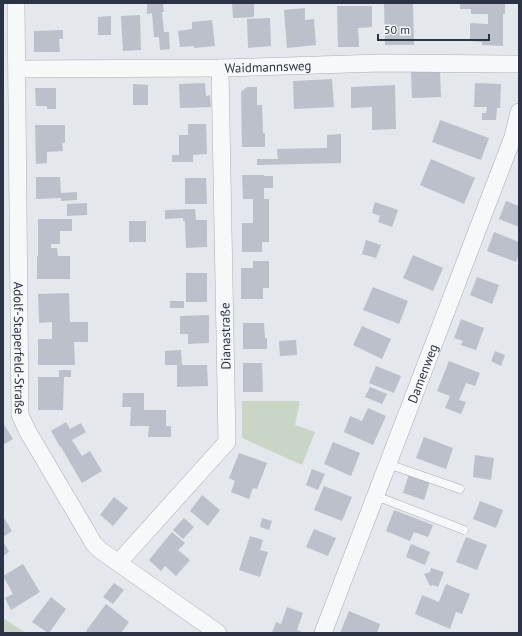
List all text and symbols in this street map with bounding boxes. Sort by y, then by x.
scale bar [378,16,489,42]
text: 50 m [384,22,410,37]
street label: Waidmannsweg [224,57,312,77]
street label: Adolf-Staperfeld-Straße [10,282,28,414]
street label: Dianastraße [216,302,235,370]
street label: Damenweg [404,342,442,406]

